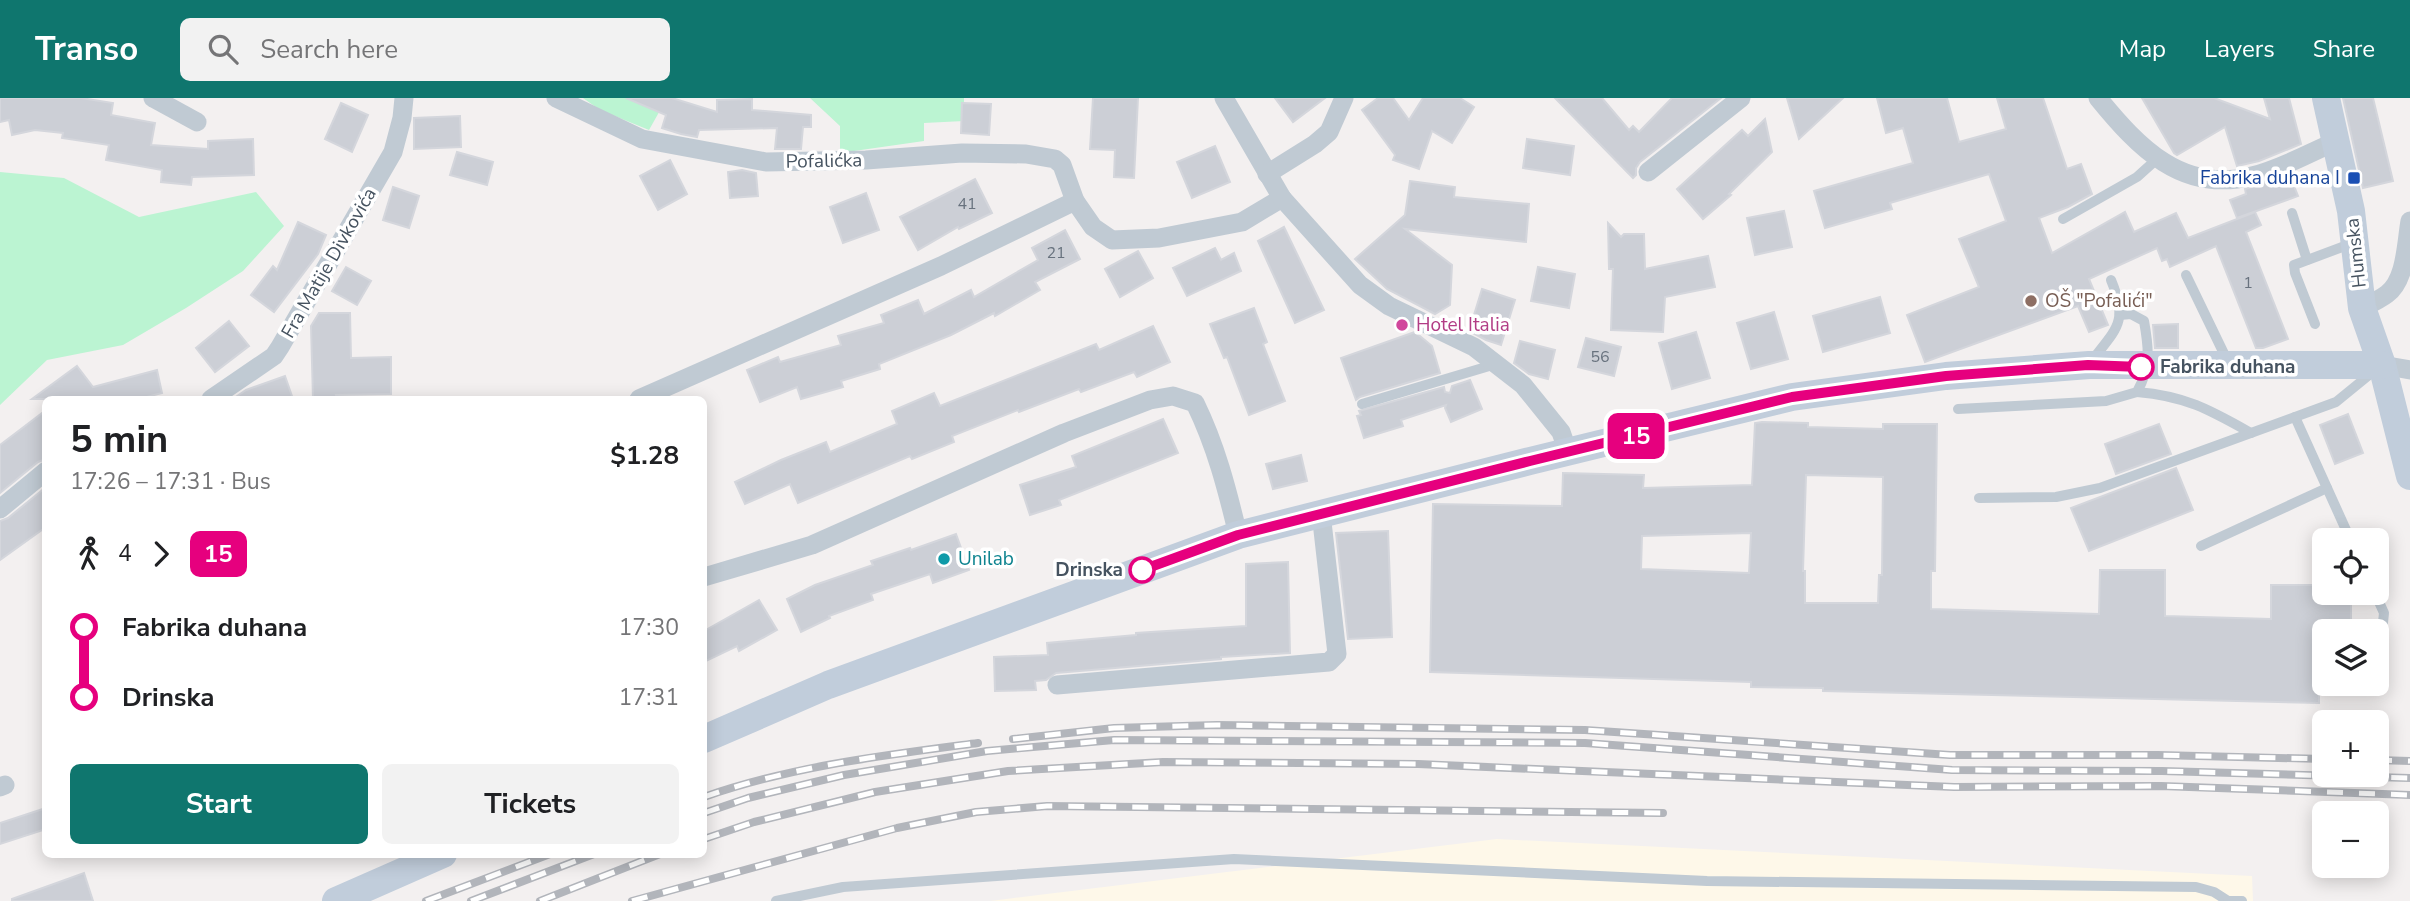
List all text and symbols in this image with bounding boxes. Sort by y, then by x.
search box [180,18,670,81]
text: Transo [35,27,138,72]
icon: search [204,30,242,68]
text: Search here [260,32,398,67]
text: Map [2119,33,2166,65]
text: Layers [2204,33,2275,65]
text: Share [2313,33,2375,65]
street label: Pofalićka [785,147,863,175]
place label: Fabrika duhana I [2200,165,2340,191]
marker: Fabrika duhana I [2346,170,2362,186]
street label: Fra Matije Divkovića [275,183,383,343]
house number: 41 [957,193,977,215]
street label: Humska [2339,217,2373,289]
house number: 21 [1046,242,1066,264]
house number: 1 [2243,272,2253,294]
place label: OŠ "Pofalići" [2045,288,2153,314]
marker: OŠ "Pofalići" [2023,293,2039,309]
place label: Hotel Italia [1416,312,1510,338]
marker: Hotel Italia [1394,317,1410,333]
house number: 56 [1590,346,1610,368]
marker: Fabrika duhana [2128,354,2154,380]
place label: Fabrika duhana [2160,354,2295,380]
line badge: 15 [1604,413,1668,459]
text: 5 min [70,414,168,465]
text: 15 [1622,420,1650,452]
text: $1.28 [610,438,679,473]
text: 17:26 – 17:31 · Bus [70,466,271,497]
map controls [2312,528,2389,878]
button: locate [2312,528,2389,605]
icon: walk [70,535,108,573]
icon: forward [142,535,180,573]
text: 4 [118,538,132,569]
text: 15 [204,538,233,570]
place label: Unilab [958,546,1014,572]
marker: Unilab [936,551,952,567]
place label: Drinska [1055,557,1123,583]
marker: Drinska [1129,557,1155,583]
text: Fabrika duhana [122,610,307,645]
text: 17:30 [619,612,679,643]
button: layers [2312,619,2389,696]
text: Drinska [122,680,215,715]
text: 17:31 [619,682,679,713]
button: + [2312,710,2389,787]
button: Start [70,764,368,844]
button: Tickets [382,764,679,844]
button: − [2312,801,2389,878]

